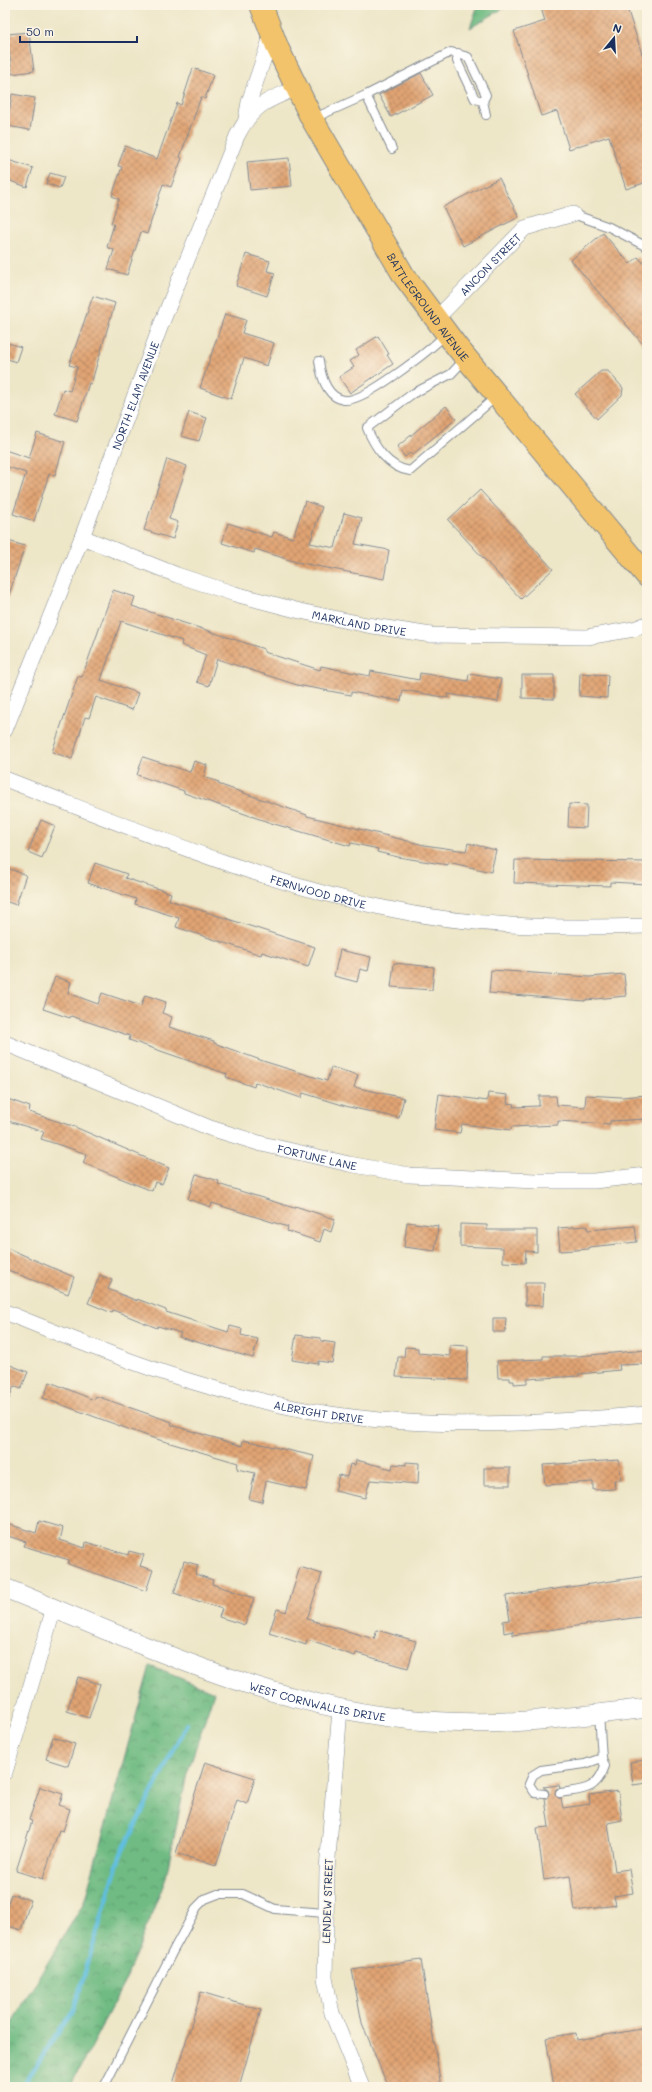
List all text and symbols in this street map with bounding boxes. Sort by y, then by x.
scale bar [20,18,137,44]
north arrow [594,18,634,58]
text: N [611,20,624,36]
text: 50 m [26,23,54,39]
street label: ANCON STREET [456,229,524,299]
street label: BATTLEGROUND AVENUE [384,250,473,364]
street label: NORTH ELAM AVENUE [108,339,162,452]
street label: MARKLAND DRIVE [311,606,408,639]
street label: FERNWOOD DRIVE [269,871,368,911]
street label: FORTUNE LANE [276,1140,358,1173]
street label: ALBRIGHT DRIVE [273,1396,364,1426]
street label: WEST CORNWALLIS DRIVE [247,1677,387,1724]
street label: LENDEW STREET [318,1858,336,1944]

